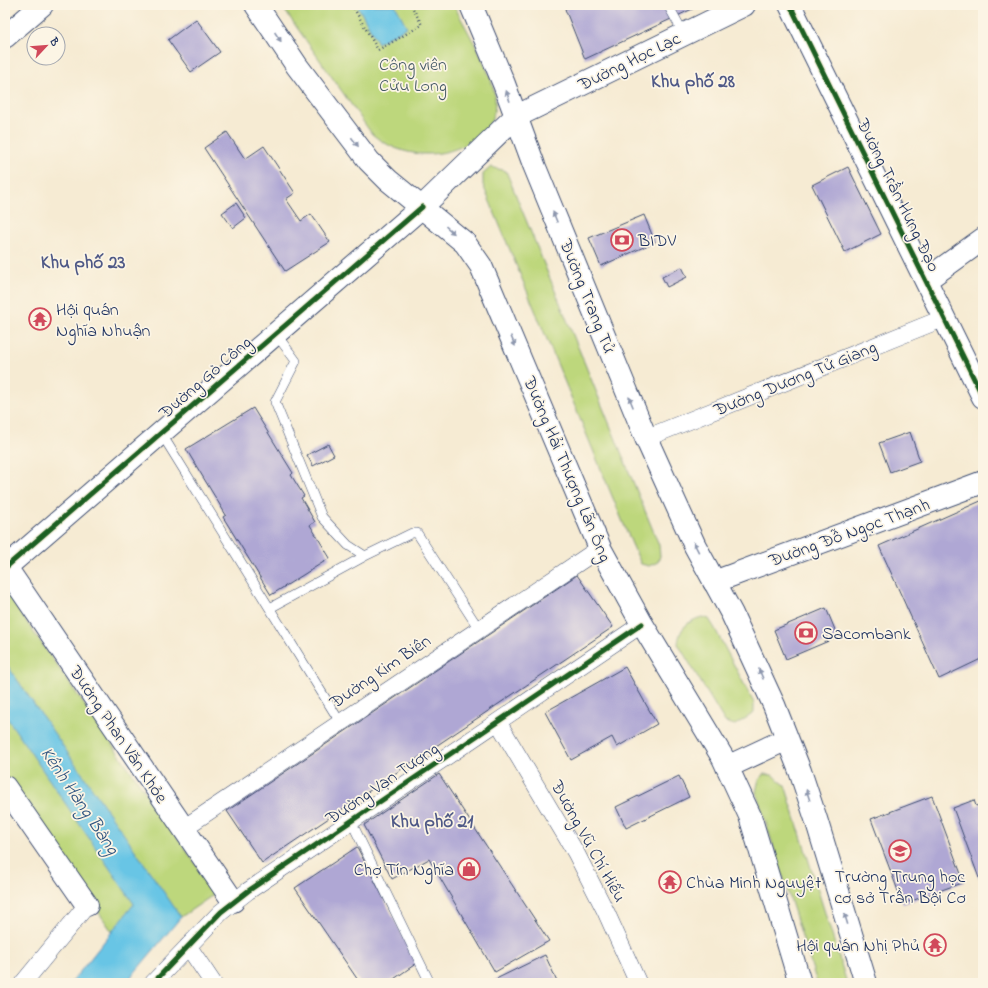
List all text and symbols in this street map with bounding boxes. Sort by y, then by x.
north arrow [26,26,66,66]
street label: Đường Học Lạc [573,27,686,100]
one-way arrow [274,32,282,43]
text: B [45,34,63,49]
park label: Công viên Cửu Long [379,53,447,101]
district label: Khu phố 28 [651,69,735,96]
one-way arrow [505,90,511,102]
street label: Đường Trần Hưng Đạo [847,114,946,277]
one-way arrow [351,137,359,147]
one-way arrow [552,212,558,223]
one-way arrow [445,225,454,234]
bank icon: BIDV [609,227,635,253]
place label: BIDV [637,229,677,255]
street label: Đường Trang Tử [550,235,621,358]
district label: Khu phố 23 [41,250,125,277]
place label: Hội quán Nghĩa Nhuận [56,298,151,346]
temple icon: Hội quán Nghĩa Nhuận [27,306,53,332]
street label: Đường Gò Công [153,331,259,428]
street label: Đường Dương Tử Giang [709,335,882,426]
one-way arrow [511,336,517,348]
street label: Đường Hải Thượng Lãn Ông [514,372,617,567]
one-way arrow [628,395,634,407]
street label: Đường Đỗ Ngọc Thạnh [765,493,934,576]
one-way arrow [693,542,699,553]
bank icon: Sacombank [793,620,819,646]
place label: Sacombank [822,622,911,648]
street label: Đường Kim Biên [325,629,438,718]
street label: Đường Phan Văn Khỏe [60,660,174,810]
one-way arrow [757,667,763,679]
street label: Đường Vạn Tượng [320,737,446,834]
water label: Kênh Hàng Bàng [32,742,125,861]
street label: Đường Vũ Chí Hiếu [542,775,632,908]
one-way arrow [805,788,811,800]
district label: Khu phố 21 [391,809,473,836]
school or university icon: Trường Trung học cơ sở Trần Bội Cơ [887,838,913,864]
shop icon: Chợ Tín Nghĩa [456,856,482,882]
place label: Chợ Tín Nghĩa [354,858,454,885]
place label: Trường Trung học cơ sở Trần Bội Cơ [834,865,966,912]
temple icon: Chùa Minh Nguyệt [657,869,683,895]
place label: Chùa Minh Nguyệt [686,871,821,898]
one-way arrow [843,913,849,925]
temple icon: Hội quán Nhị Phủ [922,932,948,958]
place label: Hội quán Nhị Phủ [796,934,920,960]

